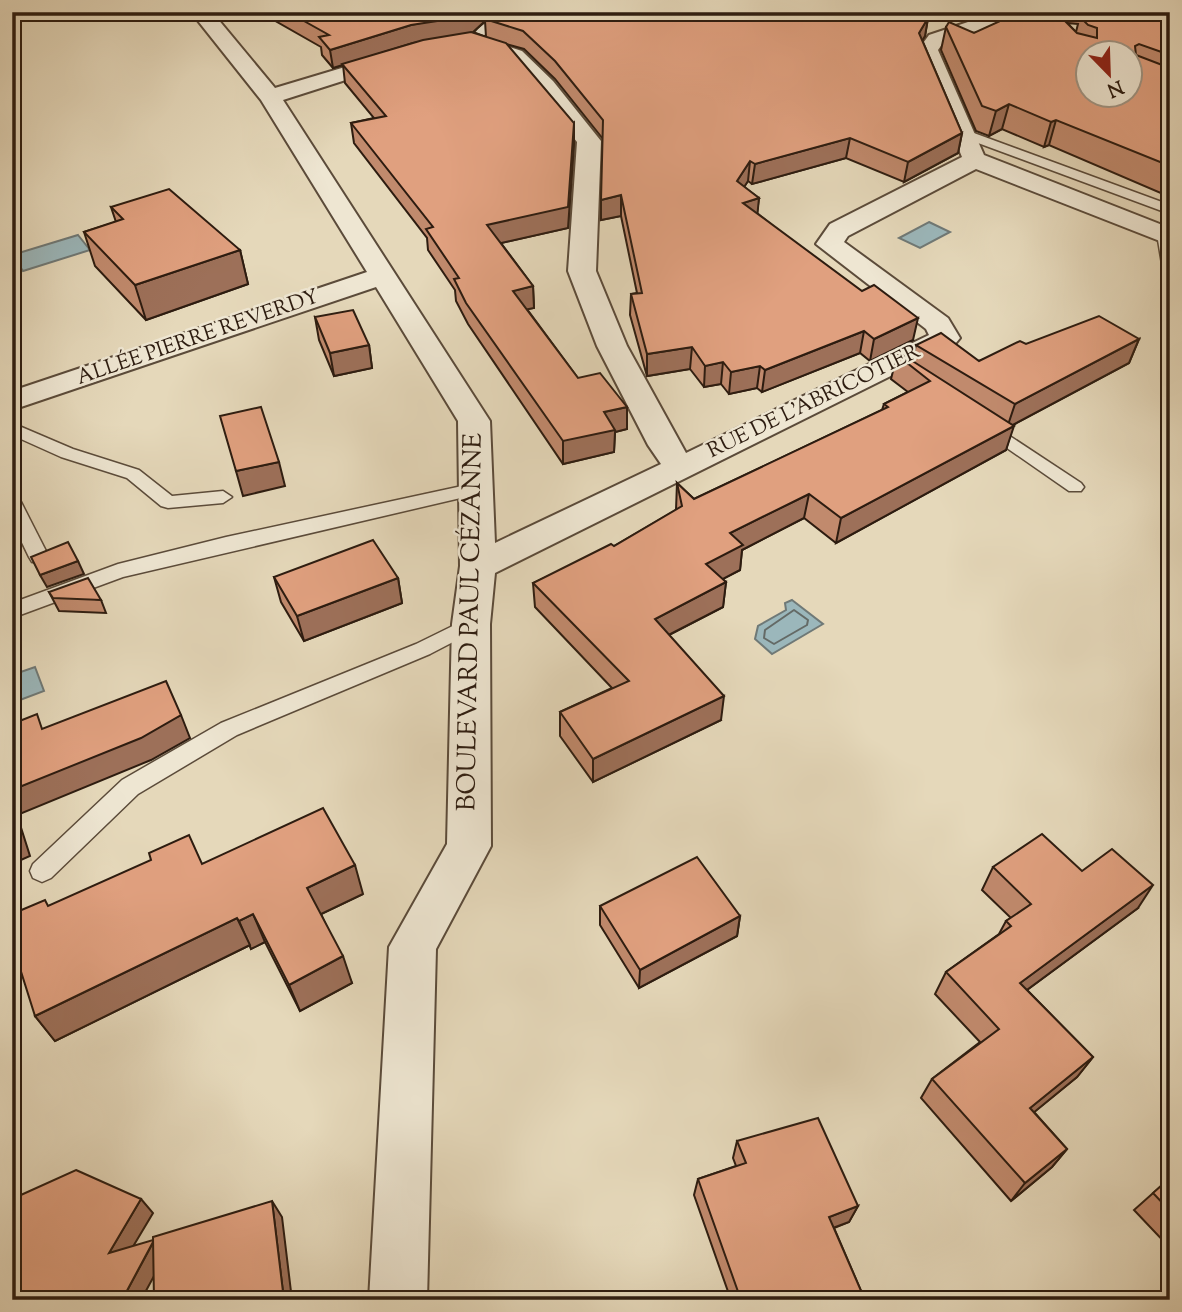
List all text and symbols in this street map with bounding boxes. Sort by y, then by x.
north arrow [1074,38,1144,108]
text: N [1102,72,1127,103]
street label: ALLÉE PIERRE REVERDY [73,282,323,394]
street label: RUE DE L'ABRICOTIER [702,337,926,467]
street label: BOULEVARD PAUL CÉZANNE [449,432,493,811]

